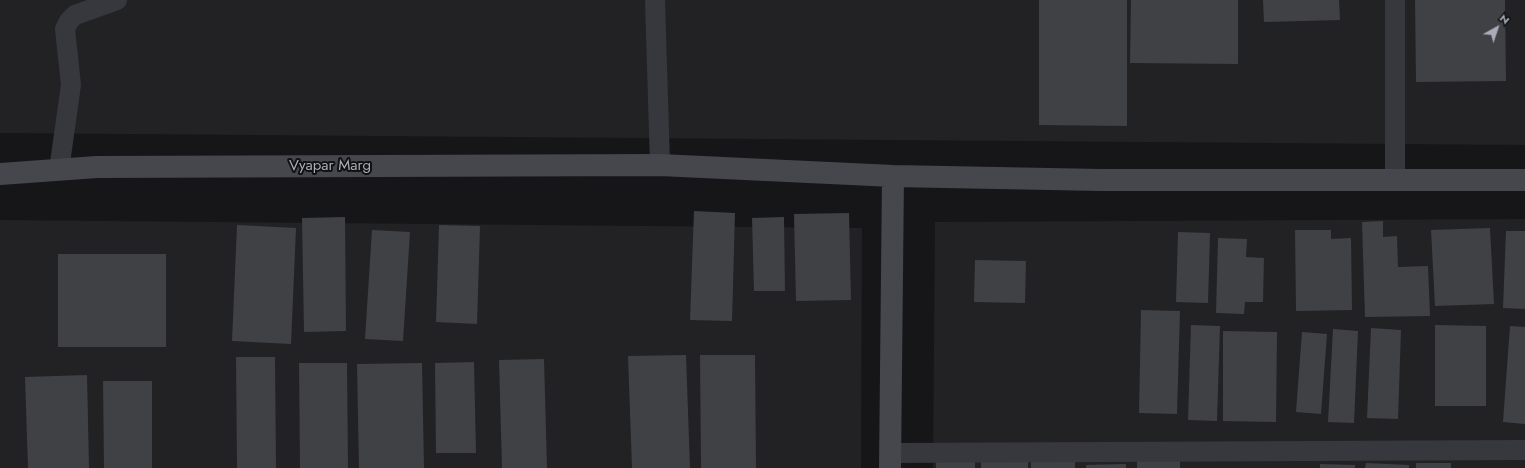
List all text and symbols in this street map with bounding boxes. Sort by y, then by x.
north arrow [1477,8,1517,48]
text: N [1496,10,1513,28]
street label: Vyapar Marg [289,157,371,175]

